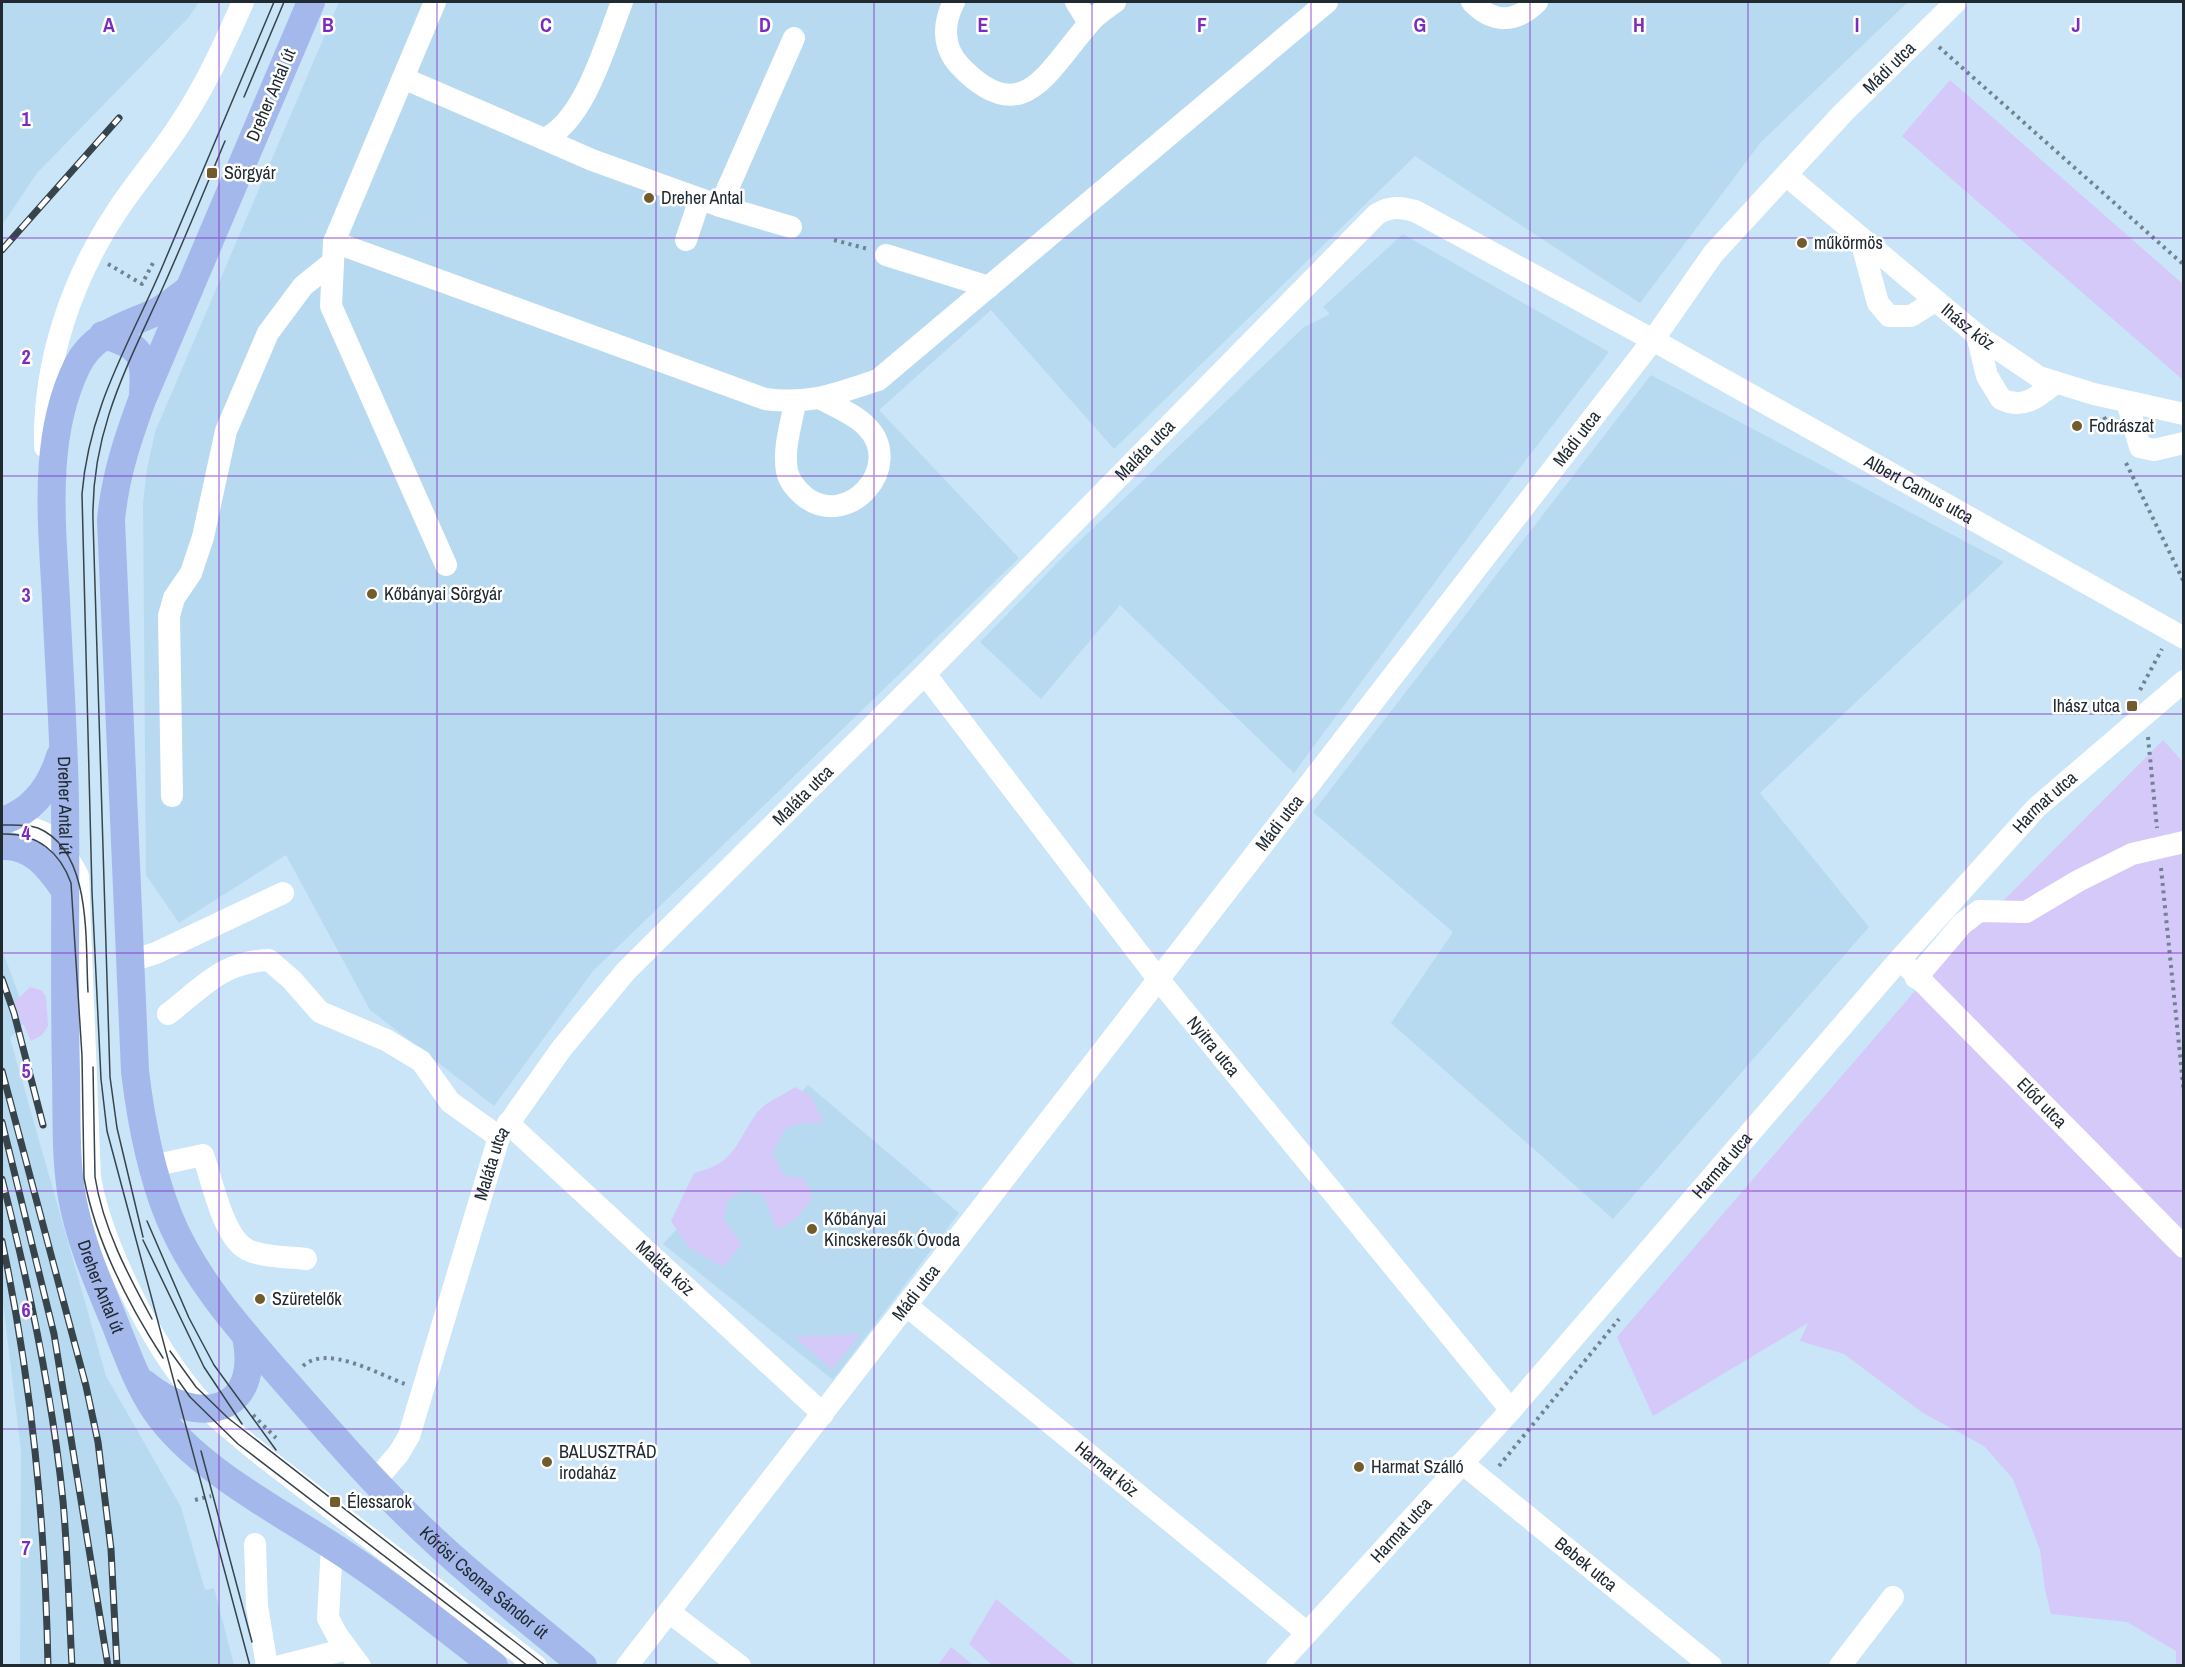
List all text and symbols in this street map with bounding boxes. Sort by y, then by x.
text: A [103,11,115,38]
text: B [322,11,334,38]
text: C [540,11,552,38]
text: D [759,11,771,38]
text: E [978,11,989,38]
text: F [1197,11,1207,38]
text: G [1414,11,1426,38]
text: H [1633,11,1645,38]
text: I [1855,11,1859,38]
text: J [2071,11,2081,38]
street label: Mádi utca [1857,36,1921,99]
street label: Dreher Antal út [240,45,301,145]
text: 1 [21,105,31,132]
place label: Sörgyár [224,160,276,185]
marker: Sörgyár [205,166,219,180]
place label: Dreher Antal [661,185,743,210]
marker: Dreher Antal [642,191,656,205]
place label: műkörmös [1814,230,1883,255]
marker: műkörmös [1795,236,1809,250]
street label: Ihász köz [1936,297,2000,356]
text: 2 [21,343,31,370]
street label: Mádi utca [1547,405,1606,472]
place label: Fodrászat [2089,413,2154,438]
street label: Maláta utca [1109,414,1180,486]
marker: Fodrászat [2070,419,2084,433]
street label: Albert Camus utca [1859,448,1978,529]
text: 3 [21,581,31,608]
place label: Kőbányai Sörgyár [384,581,502,606]
marker: Kőbányai Sörgyár [365,587,379,601]
place label: Ihász utca [2053,693,2120,718]
marker: Ihász utca [2125,699,2139,713]
street label: Dreher Antal út [52,756,78,855]
street label: Maláta utca [767,759,838,831]
street label: Harmat utca [2006,765,2082,838]
street label: Mádi utca [1249,789,1309,856]
text: 4 [21,819,31,846]
street label: Nyitra utca [1181,1010,1246,1082]
text: 5 [21,1057,31,1084]
street label: Előd utca [2012,1072,2073,1133]
street label: Maláta utca [468,1121,515,1203]
street label: Harmat utca [1686,1126,1757,1204]
place label: Kőbányai Kincskeresők Óvoda [824,1206,960,1252]
marker: Kőbányai Kincskeresők Óvoda [805,1222,819,1236]
street label: Maláta köz [631,1234,700,1301]
street label: Dreher Antal út [72,1237,131,1337]
street label: Mádi utca [886,1259,945,1326]
place label: Szüretelők [272,1286,342,1311]
marker: Szüretelők [253,1292,267,1306]
text: 6 [21,1296,31,1323]
street label: Harmat köz [1070,1435,1144,1502]
place label: BALUSZTRÁD irodaház [559,1439,657,1485]
place label: Harmat Szálló [1371,1454,1464,1479]
marker: BALUSZTRÁD irodaház [540,1455,554,1469]
marker: Harmat Szálló [1352,1460,1366,1474]
place label: Élessarok [347,1489,412,1514]
street label: Harmat utca [1364,1492,1437,1568]
marker: Élessarok [328,1495,342,1509]
street label: Kőrösi Csoma Sándor út [414,1520,554,1644]
street label: Bebek utca [1550,1531,1623,1597]
text: 7 [21,1534,31,1561]

